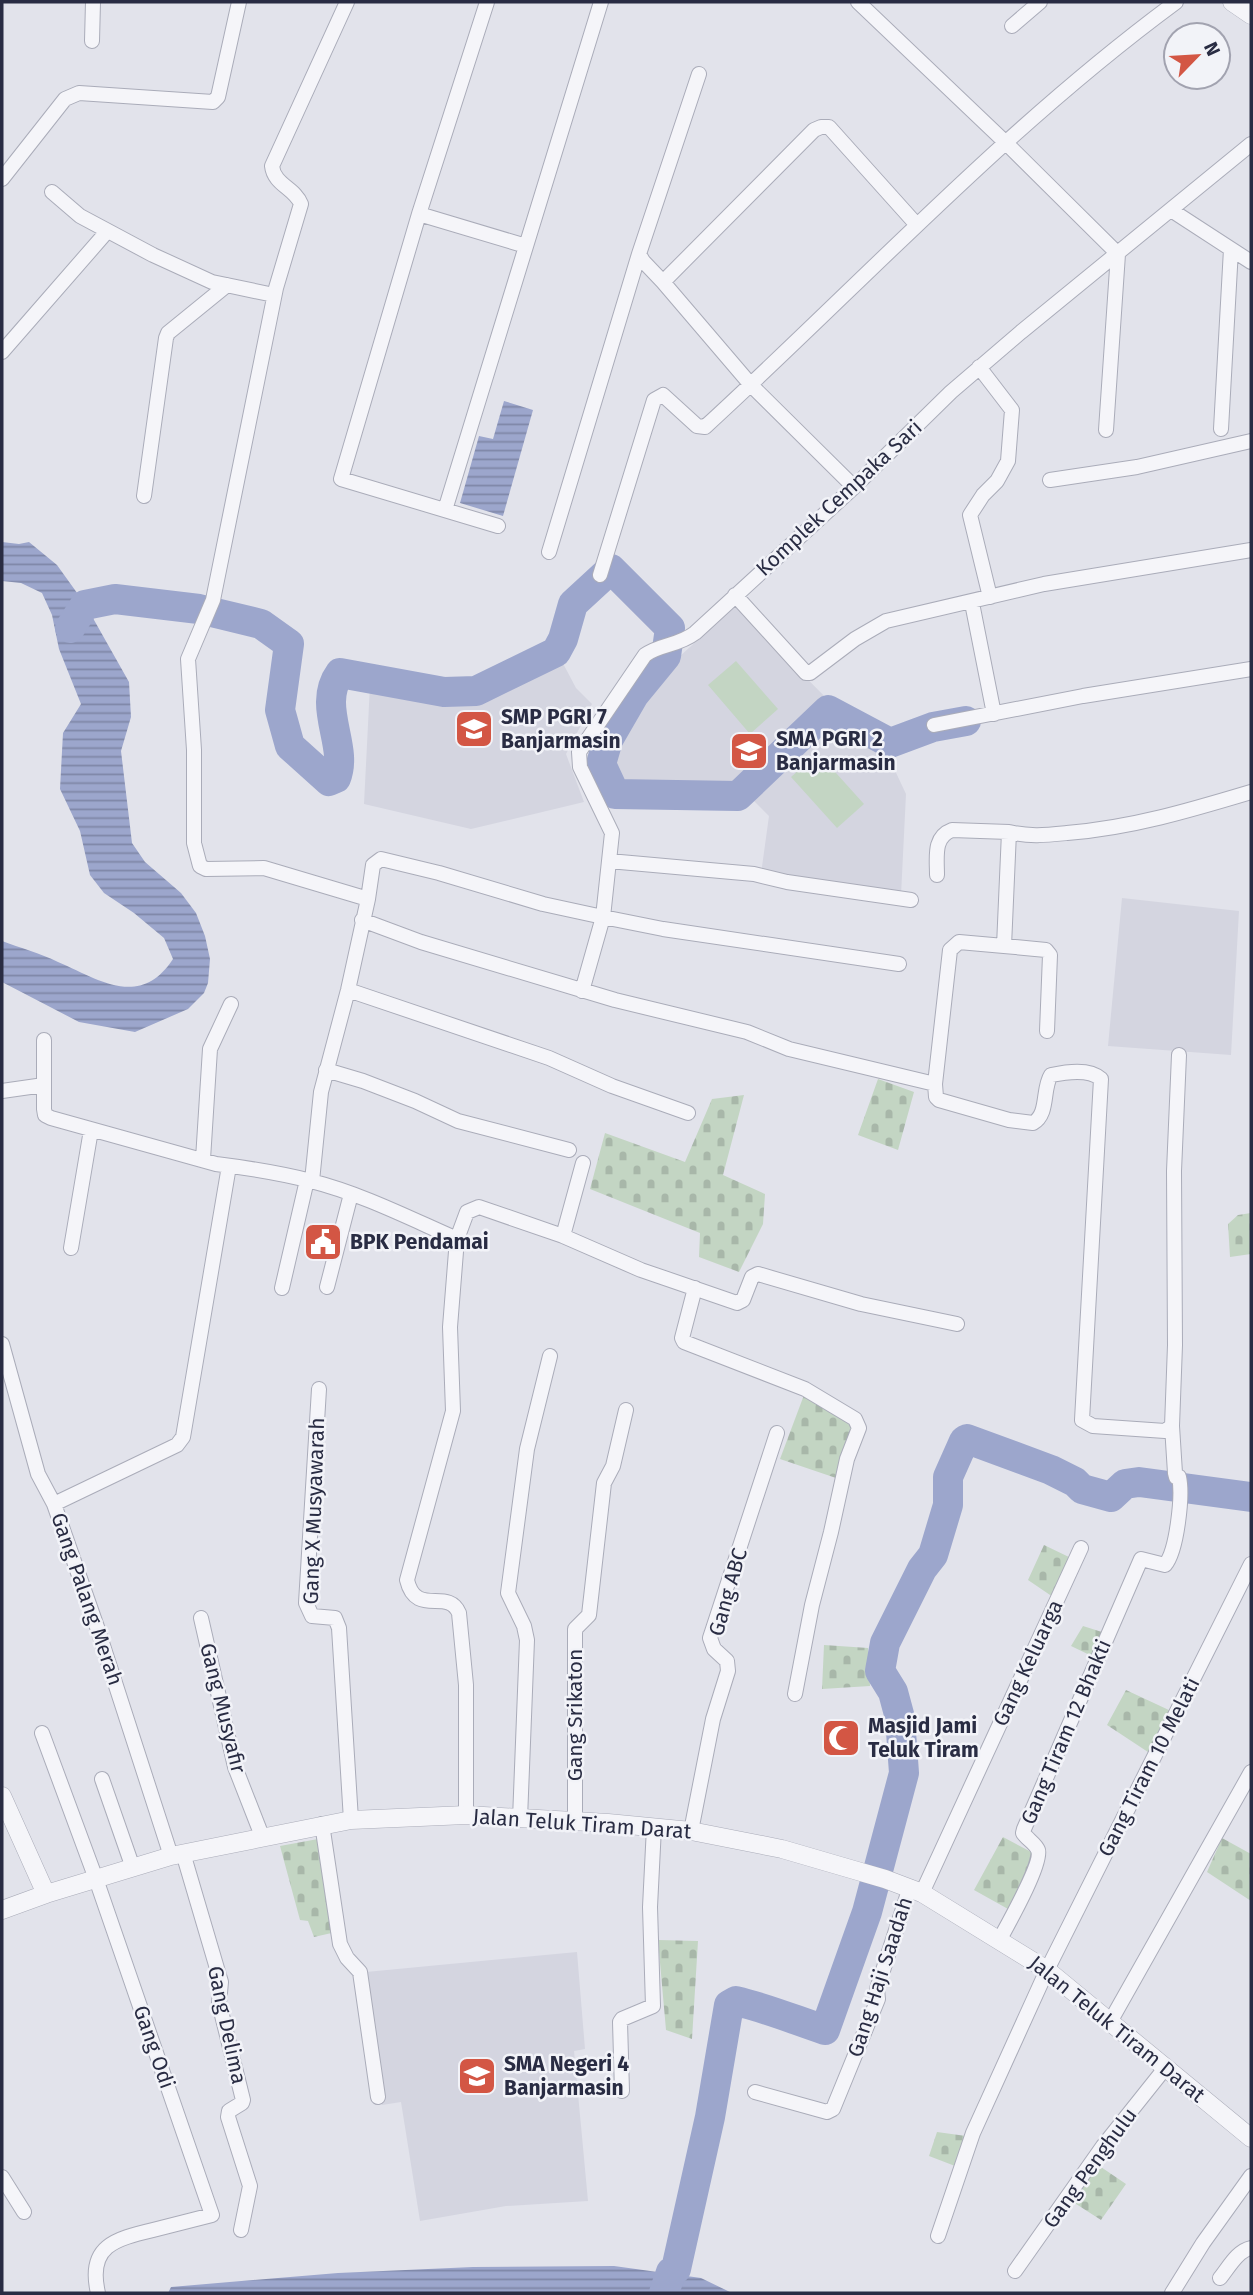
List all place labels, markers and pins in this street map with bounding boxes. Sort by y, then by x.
place label: SMP PGRI 7 Banjarmasin [501,704,621,754]
school or university icon: SMP PGRI 7 Banjarmasin [453,708,495,750]
place label: SMA PGRI 2 Banjarmasin [776,726,896,776]
school or university icon: SMA PGRI 2 Banjarmasin [728,730,770,772]
public building icon: BPK Pendamai [302,1221,344,1263]
place label: BPK Pendamai [350,1229,489,1255]
place label: Masjid Jami Teluk Tiram [868,1713,979,1763]
mosque icon: Masjid Jami Teluk Tiram [820,1717,862,1759]
place label: SMA Negeri 4 Banjarmasin [504,2051,629,2101]
school or university icon: SMA Negeri 4 Banjarmasin [456,2055,498,2097]

